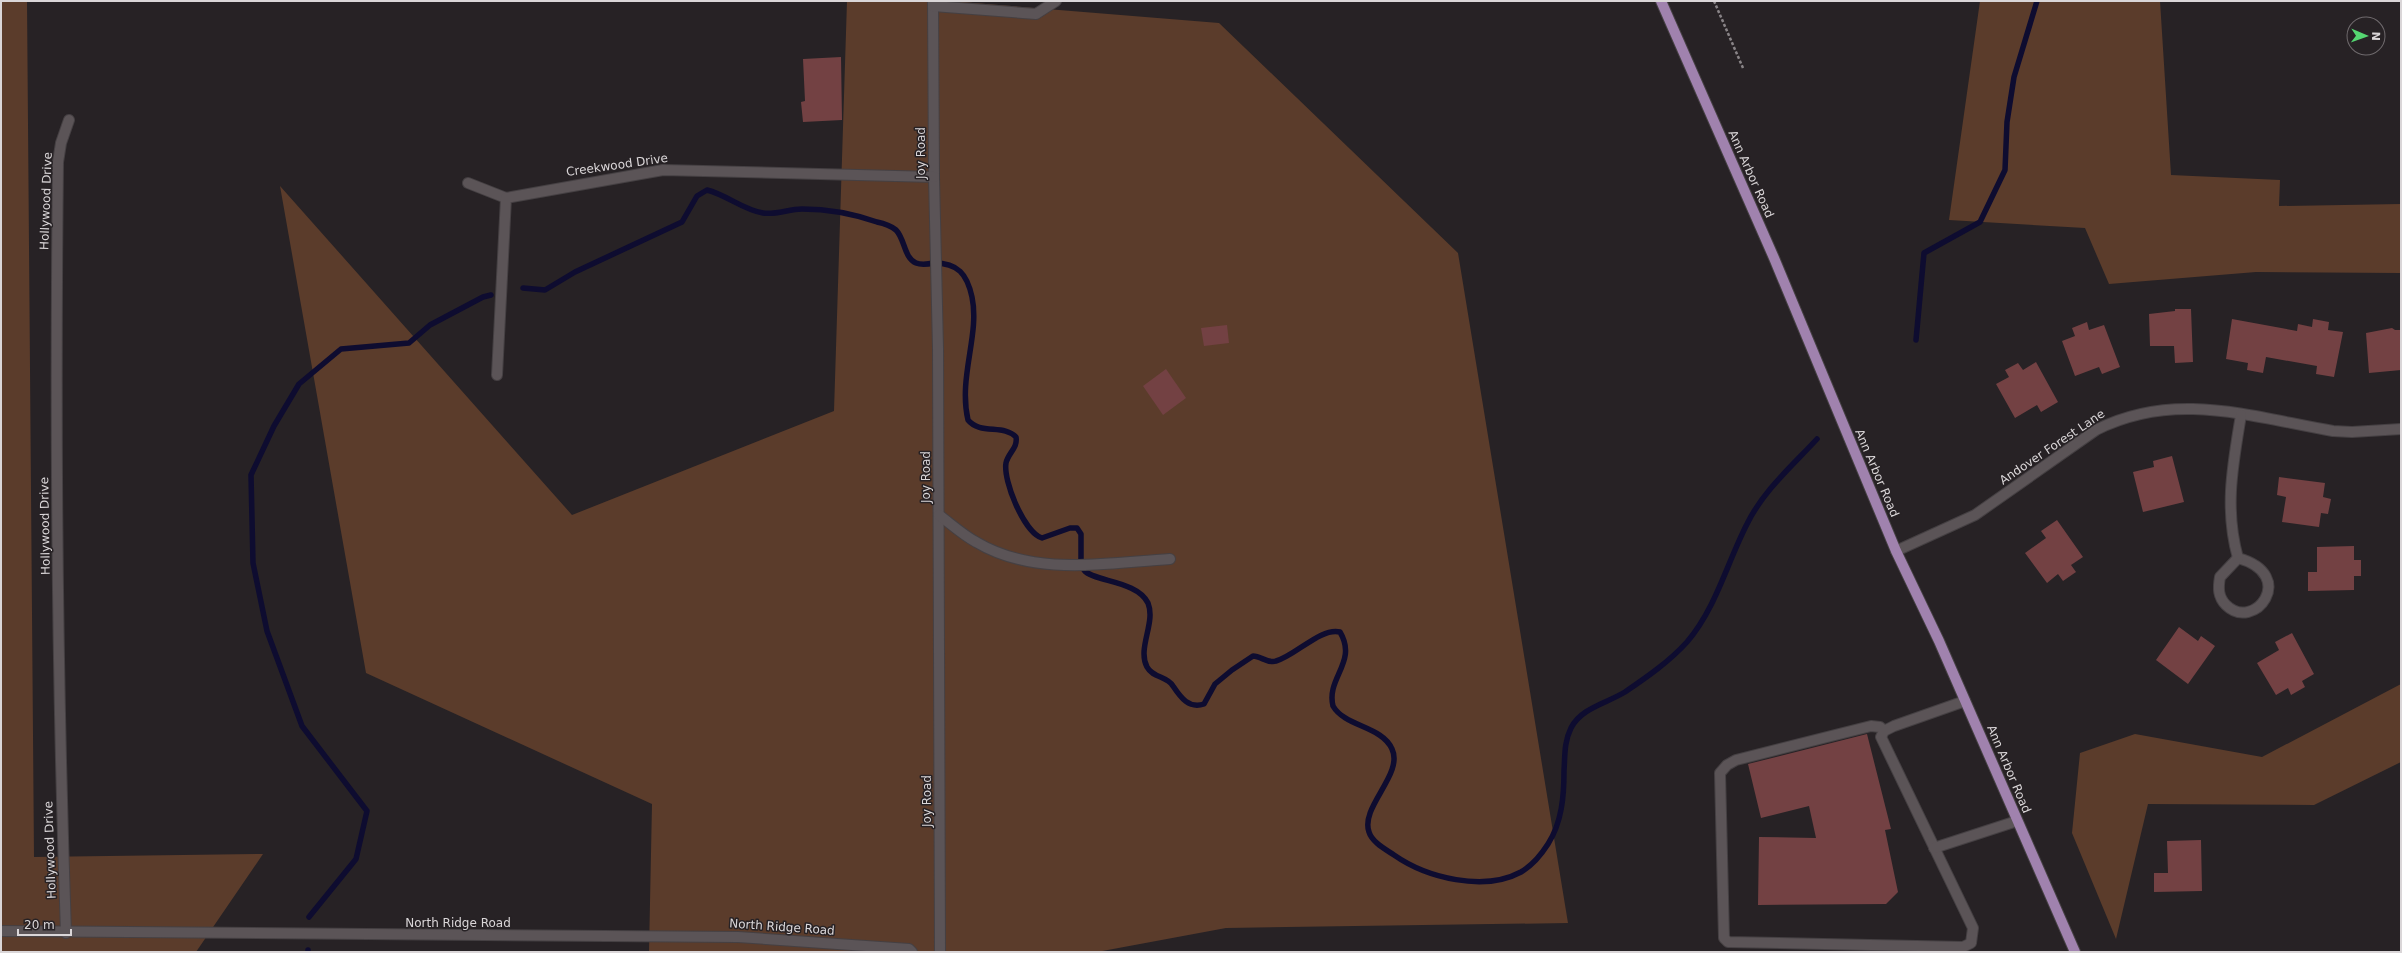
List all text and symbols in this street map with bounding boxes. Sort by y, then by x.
north arrow [2346,16,2386,56]
text: N [2369,31,2382,41]
street label: Joy Road [914,127,928,180]
street label: Ann Arbor Road [1725,128,1777,220]
street label: Creekwood Drive [565,151,669,179]
street label: Hollywood Drive [37,152,55,250]
street label: Andover Forest Lane [1997,407,2107,487]
street label: Ann Arbor Road [1852,427,1902,519]
street label: Joy Road [919,451,933,504]
street label: Hollywood Drive [37,477,53,575]
street label: Ann Arbor Road [1984,723,2034,815]
street label: Joy Road [920,775,934,828]
street label: Hollywood Drive [41,801,59,899]
scale bar [18,911,71,937]
street label: North Ridge Road [405,916,511,930]
street label: North Ridge Road [729,916,835,938]
text: 20 m [24,918,55,932]

